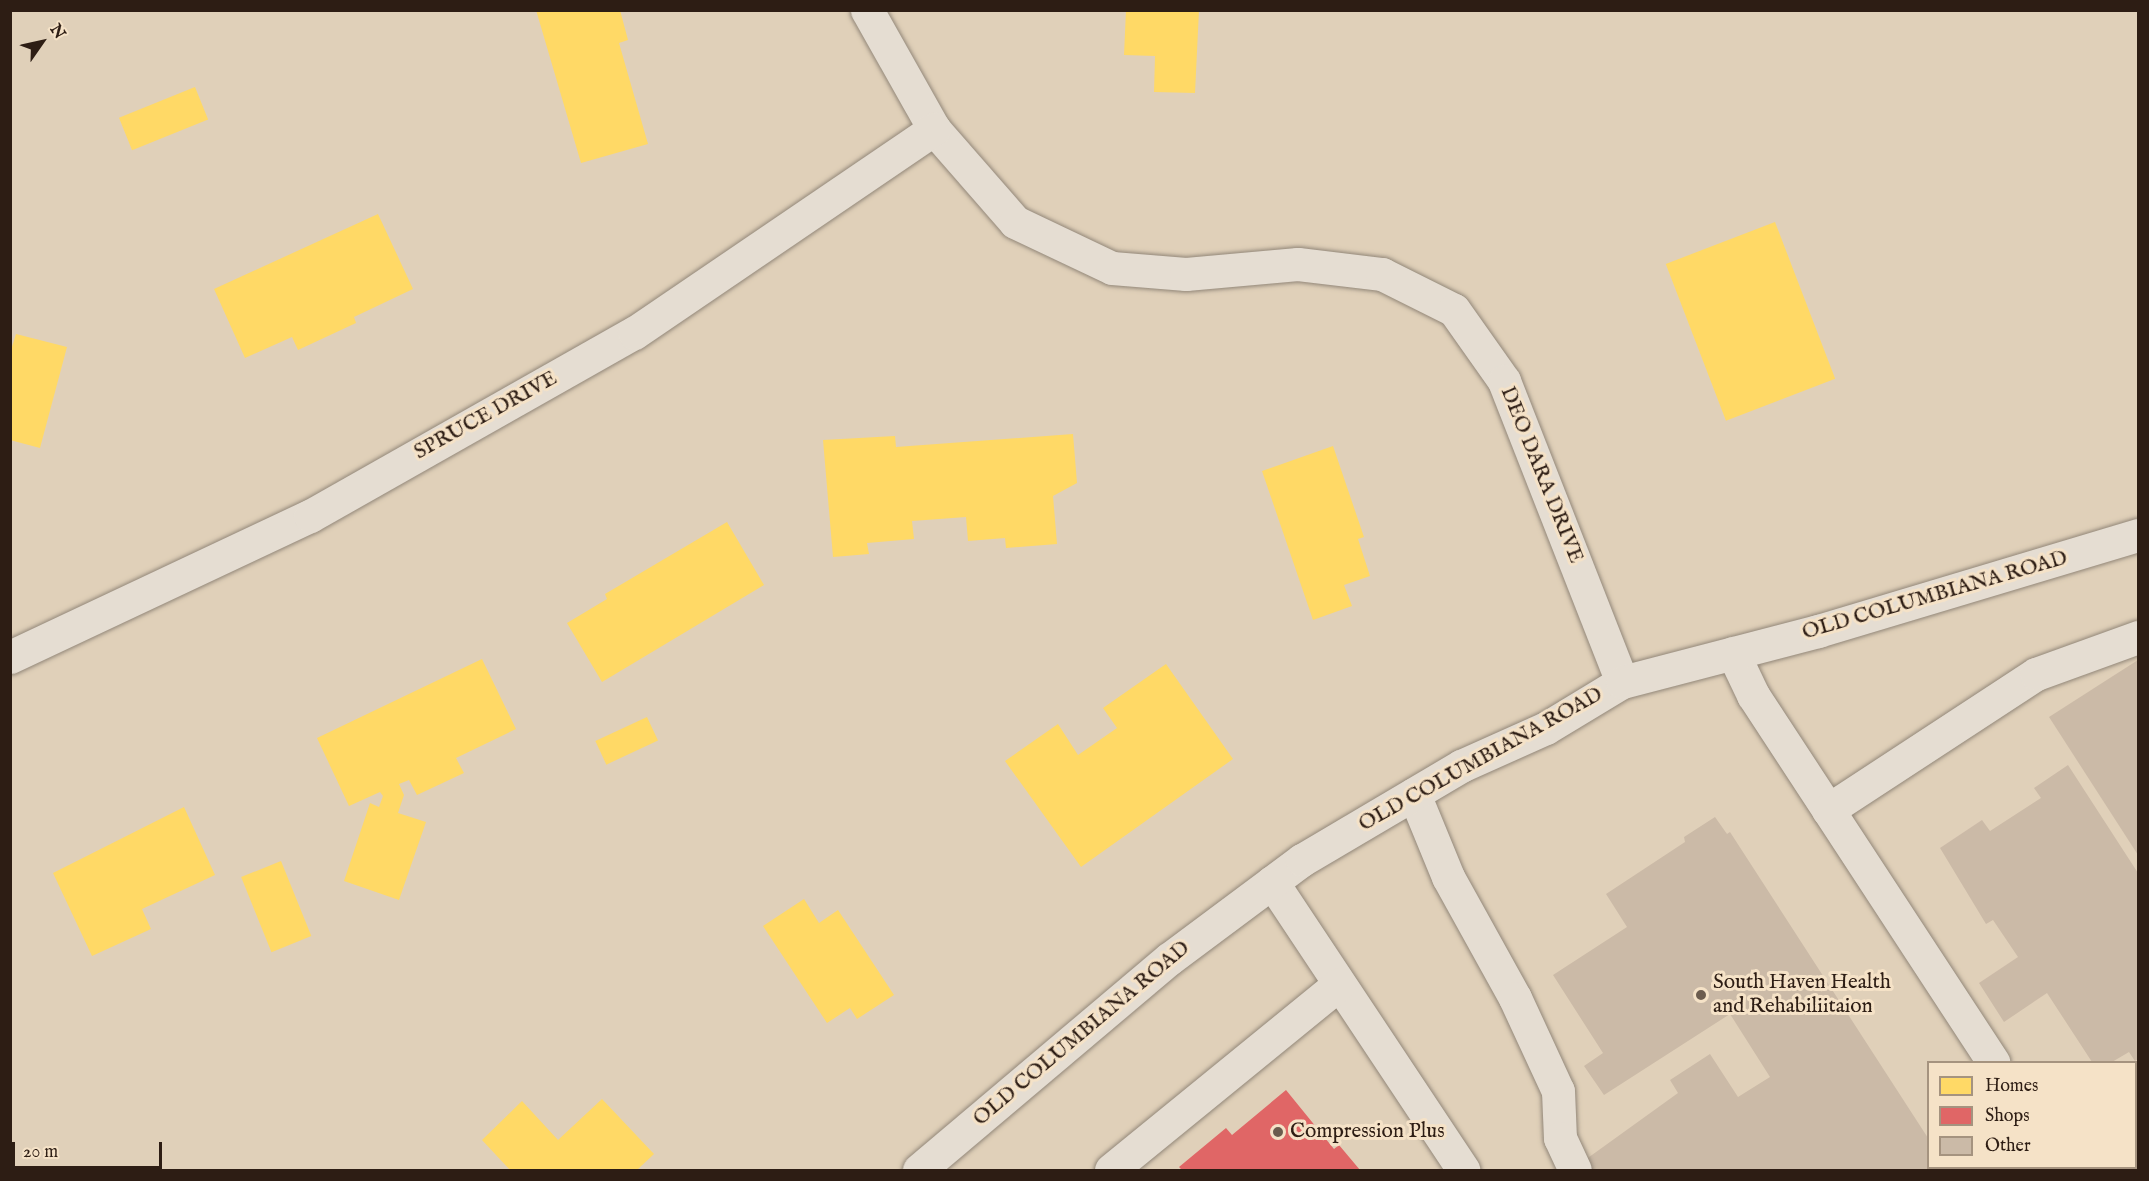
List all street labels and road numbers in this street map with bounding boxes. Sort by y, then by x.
street label: SPRUCE DRIVE [410,366,562,466]
street label: DEO DARA DRIVE [1494,383,1588,567]
street label: OLD COLUMBIANA ROAD [1800,546,2070,646]
street label: OLD COLUMBIANA ROAD [1355,682,1607,838]
street label: OLD COLUMBIANA ROAD [969,936,1195,1132]

